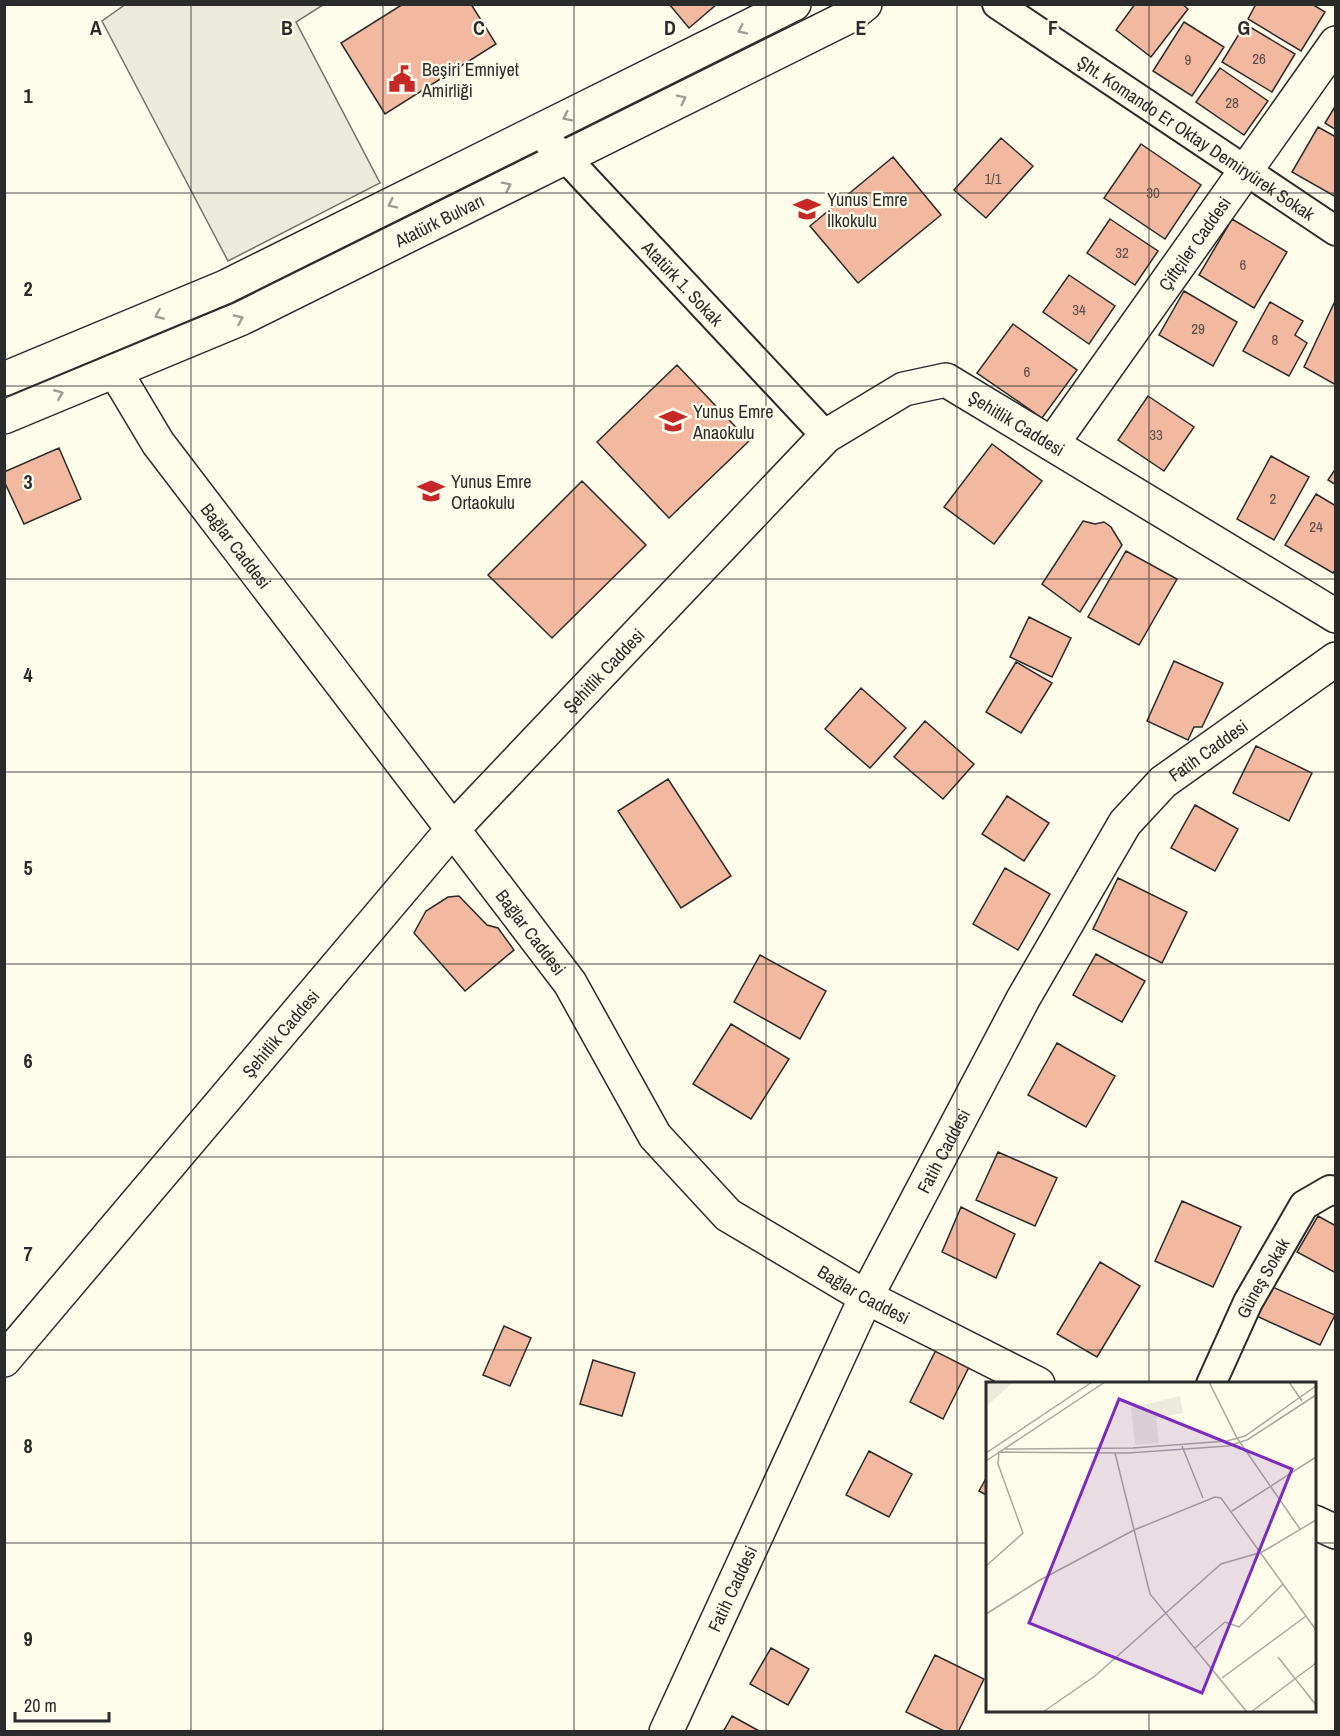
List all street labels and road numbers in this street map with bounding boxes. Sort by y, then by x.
street label: Şht. Komando Er Oktay Demiryürek Sokak [1073,49,1321,226]
street label: Atatürk Bulvarı [389,187,488,253]
street label: Çiftçiler Caddesi [1152,191,1236,295]
street label: Atatürk 1. Sokak [636,234,730,332]
street label: Şehitlik Caddesi [964,384,1070,462]
street label: Bağlar Caddesi [196,498,277,594]
street label: Şehitlik Caddesi [557,622,650,718]
street label: Fatih Caddesi [1163,713,1253,787]
street label: Bağlar Caddesi [490,884,572,980]
street label: Şehitlik Caddesi [236,984,325,1083]
street label: Fatih Caddesi [910,1104,976,1197]
street label: Güneş Sokak [1230,1233,1295,1322]
street label: Bağlar Caddesi [813,1259,914,1330]
street label: Fatih Caddesi [701,1541,763,1636]

